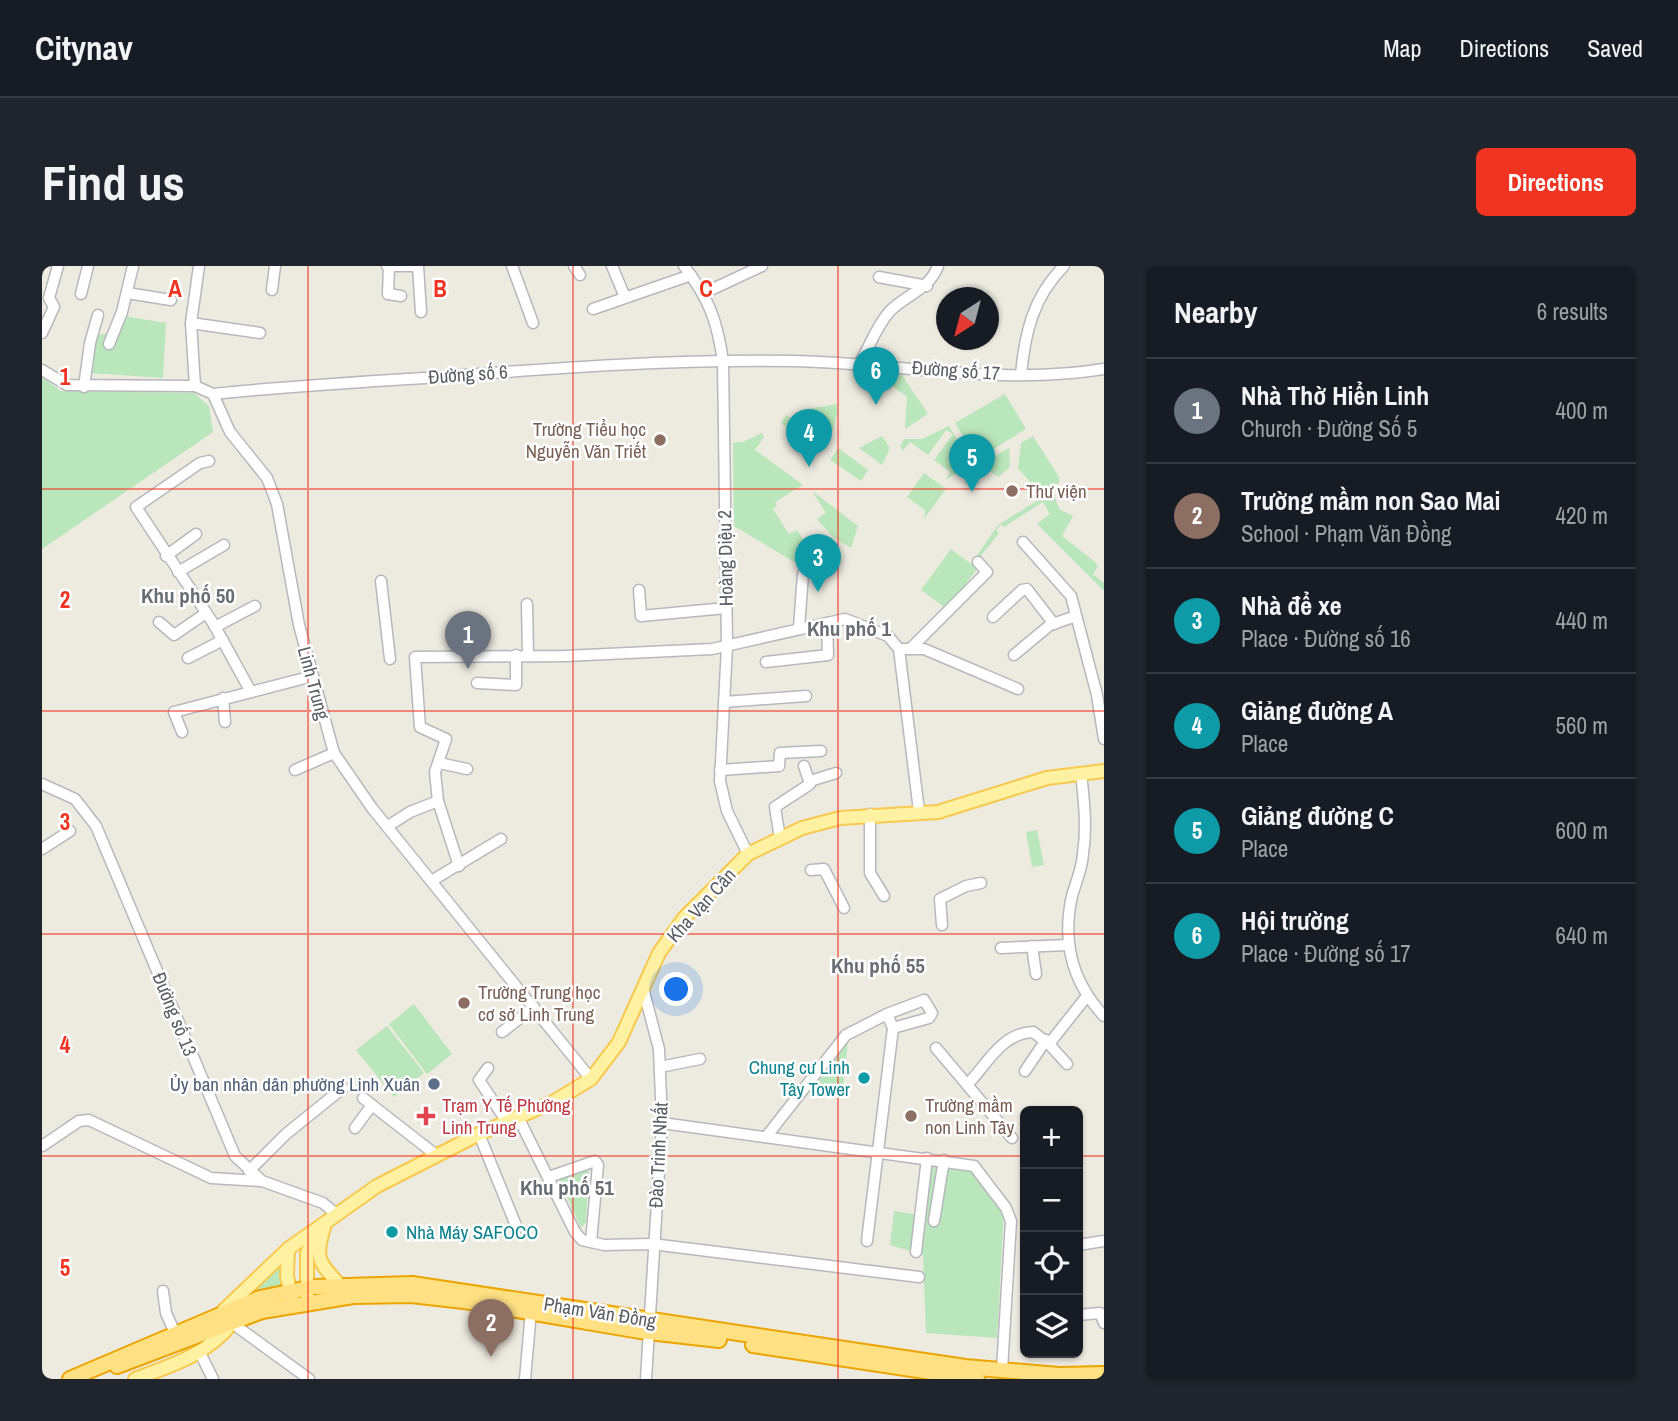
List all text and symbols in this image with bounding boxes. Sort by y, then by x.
text: Citynav [35,26,133,70]
text: Map [1383,32,1421,64]
text: Directions [1459,32,1549,64]
text: Saved [1587,32,1643,64]
button: Directions [1476,148,1636,216]
text: Find us [42,149,185,215]
text: A [168,273,182,304]
text: B [433,273,447,304]
text: C [699,273,713,304]
north arrow [936,287,999,350]
text: Nearby [1174,292,1257,332]
text: 6 results [1537,296,1608,327]
pin: 6 [853,347,899,405]
street label: Đường số 17 [911,354,1001,386]
street label: Đường số 6 [427,358,509,390]
text: 1 [60,361,71,392]
text: Nhà Thờ Hiển Linh [1241,378,1429,413]
text: 1 [1192,395,1202,426]
text: 400 m [1556,395,1608,426]
pin: 4 [786,409,832,467]
text: Church · Đường Số 5 [1241,413,1417,444]
place label: Trường Tiểu học Nguyễn Văn Triết [526,416,647,464]
marker: Trường Tiểu học Nguyễn Văn Triết [652,432,668,448]
pin: 5 [949,434,995,492]
place label: Thư viện [1026,478,1087,504]
marker: Thư viện [1004,483,1020,499]
text: Trường mầm non Sao Mai [1241,483,1500,518]
text: 2 [1192,500,1202,531]
text: 420 m [1556,500,1608,531]
street label: Hoàng Diệu 2 [711,510,739,606]
text: School · Phạm Văn Đồng [1241,518,1451,549]
pin: 3 [795,534,841,592]
district label: Khu phố 50 [141,581,235,610]
text: 2 [60,584,70,615]
text: Nhà để xe [1241,588,1342,623]
text: 3 [1192,605,1202,636]
text: 440 m [1556,605,1608,636]
pin: 1 [445,611,491,669]
district label: Khu phố 1 [807,614,892,643]
text: Place · Đường số 16 [1241,623,1411,654]
street label: Linh Trung [292,644,336,723]
text: Giảng đường A [1241,693,1393,728]
text: 4 [1192,710,1202,741]
text: 560 m [1556,710,1608,741]
text: Place [1241,728,1288,759]
text: Giảng đường C [1241,798,1394,833]
text: 3 [60,806,70,837]
text: 5 [1192,815,1202,846]
text: 600 m [1556,815,1608,846]
text: Place [1241,833,1288,864]
street label: Kha Vạn Cân [661,862,741,948]
text: Hội trường [1241,903,1349,938]
text: 6 [1192,920,1202,951]
text: 640 m [1556,920,1608,951]
text: Place · Đường số 17 [1241,938,1411,969]
district label: Khu phố 55 [831,951,925,980]
street label: Đường số 13 [146,968,204,1060]
your location [659,972,693,1006]
place label: Trường Trung học cơ sở Linh Trung [478,979,601,1027]
marker: Trường Trung học cơ sở Linh Trung [456,995,472,1011]
text: 4 [60,1029,71,1060]
place label: Chung cư Linh Tây Tower [749,1054,851,1102]
marker: Chung cư Linh Tây Tower [856,1070,872,1086]
place label: Ủy ban nhân dân phường Linh Xuân [170,1071,420,1097]
marker: Ủy ban nhân dân phường Linh Xuân [426,1076,442,1092]
place label: Trạm Y Tế Phường Linh Trung [442,1092,571,1140]
place label: Trường mầm non Linh Tây [925,1092,1014,1140]
street label: Đào Trinh Nhất [642,1101,674,1208]
marker: Trạm Y Tế Phường Linh Trung [416,1106,436,1126]
map controls [1020,1106,1083,1358]
button: + [1020,1106,1083,1169]
marker: Trường mầm non Linh Tây [903,1108,919,1124]
button: − [1020,1169,1083,1232]
district label: Khu phố 51 [520,1173,614,1202]
place label: Nhà Máy SAFOCO [406,1219,538,1245]
marker: Nhà Máy SAFOCO [384,1224,400,1240]
button: locate [1020,1232,1083,1295]
text: 5 [60,1252,70,1283]
street label: Phạm Văn Đồng [542,1290,658,1334]
button: layers [1020,1295,1083,1358]
pin: 2 [468,1299,514,1357]

